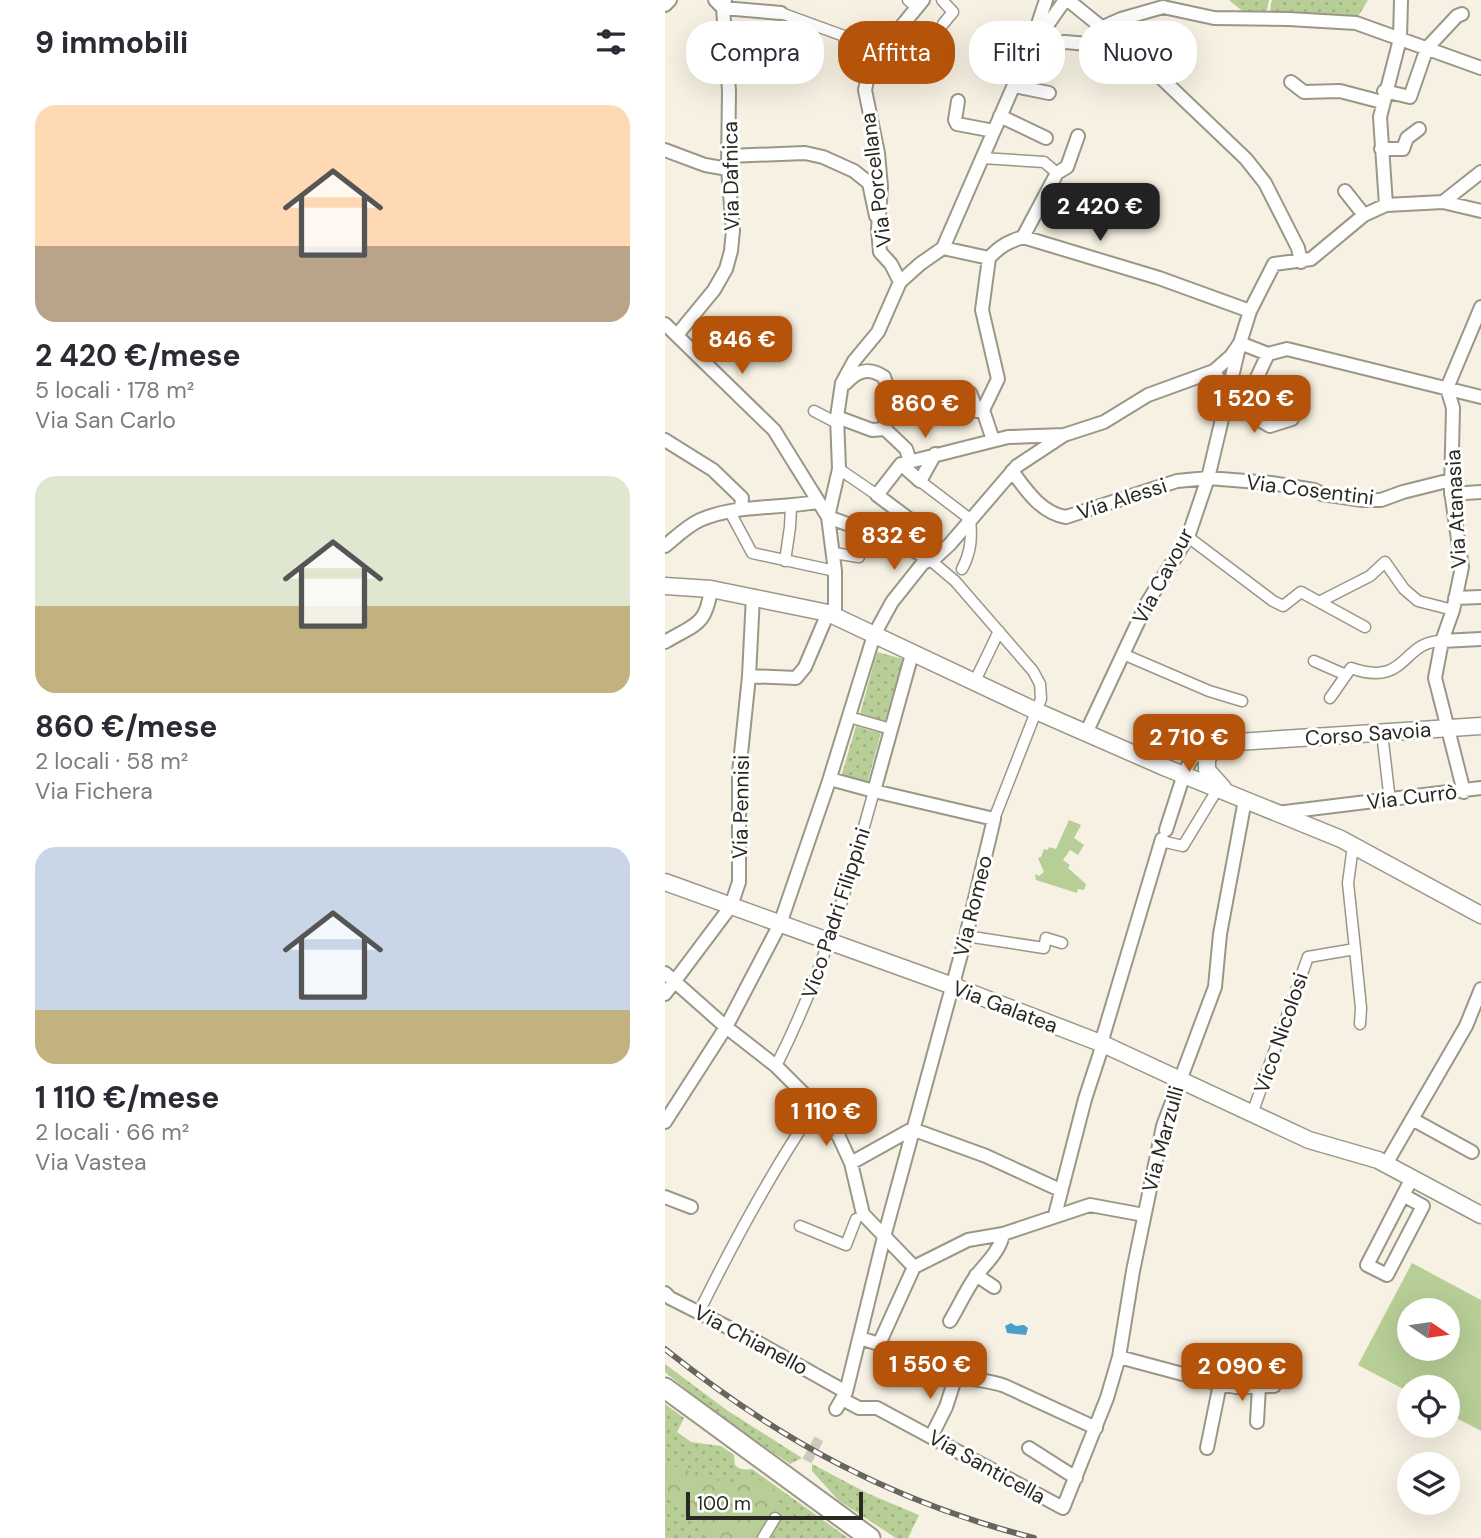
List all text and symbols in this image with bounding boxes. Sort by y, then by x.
chip: Compra [686,21,824,84]
chip: Affitta [838,21,955,84]
chip: Filtri [969,21,1065,84]
chip: Nuovo [1079,21,1197,84]
text: 9 immobili [35,23,188,62]
icon: filters [592,23,630,61]
street label: Via Porcellana [854,111,898,249]
street label: Via Dafnica [716,121,746,231]
icon: home [270,150,396,276]
pin: 2 420 € [1035,184,1165,243]
text: 2 420 € [1057,191,1143,221]
pin: 846 € [693,316,791,376]
text: 846 € [708,324,776,354]
text: 2 420 €/mese [35,336,240,375]
text: 5 locali · 178 m² [35,375,194,405]
pin: 1 520 € [1189,376,1319,435]
pin: 860 € [876,380,974,440]
text: 1 520 € [1214,383,1294,413]
text: 860 € [891,388,959,418]
text: Via San Carlo [35,405,176,435]
street label: Via Atanasia [1439,449,1473,569]
street label: Via Cosentini [1245,468,1375,512]
street label: Via Alessi [1074,471,1170,527]
pin: 832 € [845,512,943,572]
text: 832 € [861,520,927,550]
icon: home [270,521,396,647]
street label: Via Cavour [1126,523,1200,629]
text: 860 €/mese [35,707,217,746]
pin: 2 710 € [1124,714,1254,774]
street label: Corso Savoia [1304,716,1432,752]
text: 2 710 € [1149,722,1229,752]
text: 2 locali · 58 m² [35,746,188,776]
street label: Via Pennisi [726,755,756,859]
text: Via Fichera [35,776,153,806]
street label: Via Currò [1365,778,1459,816]
street label: Vico Padri Filippini [795,824,877,1002]
street label: Via Romeo [947,852,999,960]
icon: home [270,892,396,1018]
street label: Vico Nicolosi [1247,969,1315,1097]
street label: Via Galatea [948,974,1062,1040]
text: 1 110 €/mese [35,1078,219,1117]
street label: Via Marzulli [1135,1083,1191,1195]
pin: 1 110 € [761,1088,891,1148]
text: 1 110 € [791,1096,861,1126]
text: 2 locali · 66 m² [35,1117,189,1147]
text: Via Vastea [35,1147,146,1177]
street label: Via Chianello [689,1298,813,1382]
north arrow [1397,1298,1459,1362]
map controls [1397,1298,1460,1515]
pin: 1 550 € [865,1342,995,1401]
pin: 2 090 € [1177,1344,1307,1403]
text: 1 550 € [889,1349,971,1379]
text: 2 090 € [1197,1351,1287,1381]
button: locate [1397,1375,1460,1438]
street label: Via Santicella [923,1423,1051,1511]
button: layers [1397,1452,1460,1515]
scale bar [686,1489,863,1521]
text: 100 m [697,1491,751,1516]

